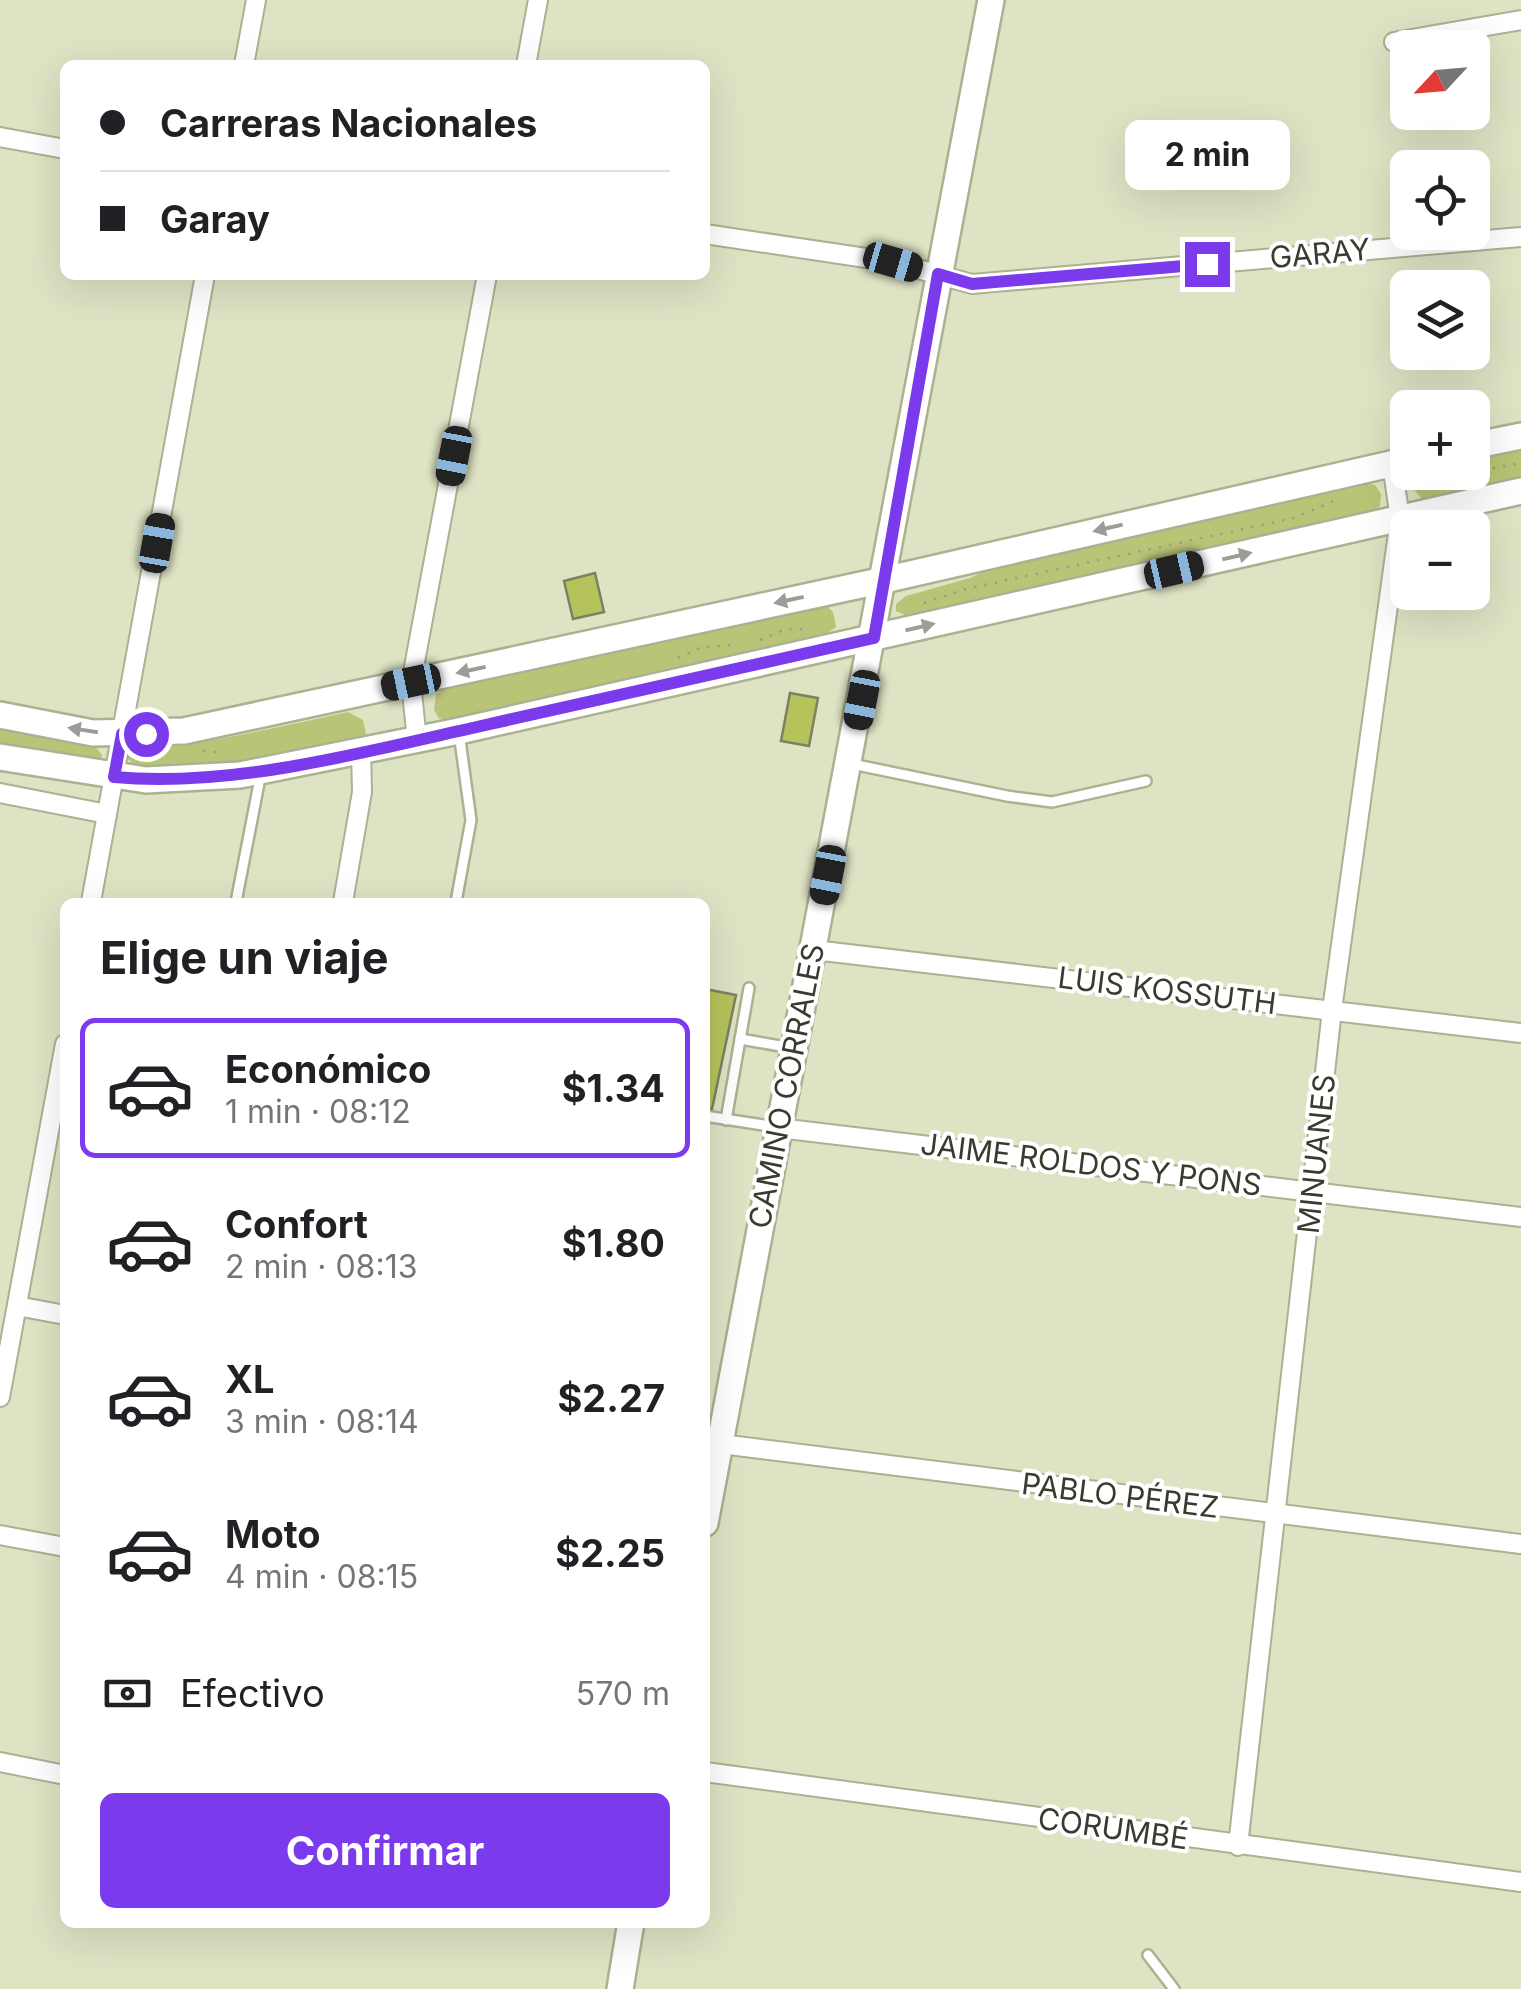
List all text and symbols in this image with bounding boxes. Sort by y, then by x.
north arrow [1390,30,1490,130]
map controls [1390,30,1490,610]
text: Carreras Nacionales [160,100,537,146]
callout: 2 min [1124,119,1290,189]
text: 2 min [1165,135,1250,174]
button: locate [1390,150,1490,250]
text: Garay [160,196,270,242]
street label: GARAY [1268,231,1372,275]
car [860,239,926,285]
route end [1185,242,1230,287]
button: layers [1390,270,1490,370]
button: + [1390,390,1490,490]
car [434,424,474,488]
button: − [1390,510,1490,610]
car [137,511,177,575]
one-way arrow [1092,521,1123,536]
one-way arrow [1221,548,1252,563]
car [1141,549,1207,591]
one-way arrow [773,593,804,609]
one-way arrow [904,619,935,634]
car [379,661,443,703]
one-way arrow [455,662,486,678]
car [842,668,882,732]
route start [124,712,169,757]
one-way arrow [67,722,98,738]
car [808,843,848,907]
text: Elige un viaje [100,930,389,985]
street label: CAMINO CORRALES [741,940,831,1231]
street label: LUIS KOSSUTH [1056,959,1278,1021]
icon: car [105,1043,195,1133]
text: Económico [225,1046,431,1092]
text: $1.34 [562,1065,665,1111]
street label: MINUANES [1290,1072,1342,1235]
text: 1 min · 08:12 [225,1092,411,1131]
street label: JAIME ROLDOS Y PONS [919,1125,1264,1203]
icon: car [105,1198,195,1288]
text: Confort [225,1201,368,1247]
text: $1.80 [562,1220,665,1266]
text: 2 min · 08:13 [225,1247,417,1286]
icon: car [105,1353,195,1443]
text: XL [225,1356,275,1402]
text: $2.27 [557,1375,665,1421]
text: 3 min · 08:14 [225,1402,419,1441]
street label: PABLO PÉREZ [1020,1465,1221,1525]
icon: car [105,1508,195,1598]
text: Moto [225,1511,321,1557]
text: $2.25 [555,1530,665,1576]
text: 4 min · 08:15 [225,1557,418,1596]
icon: cash [100,1666,155,1721]
text: Efectivo [180,1670,325,1716]
text: 570 m [576,1674,670,1713]
button: Confirmar [100,1793,670,1908]
street label: CORUMBÉ [1036,1800,1191,1856]

